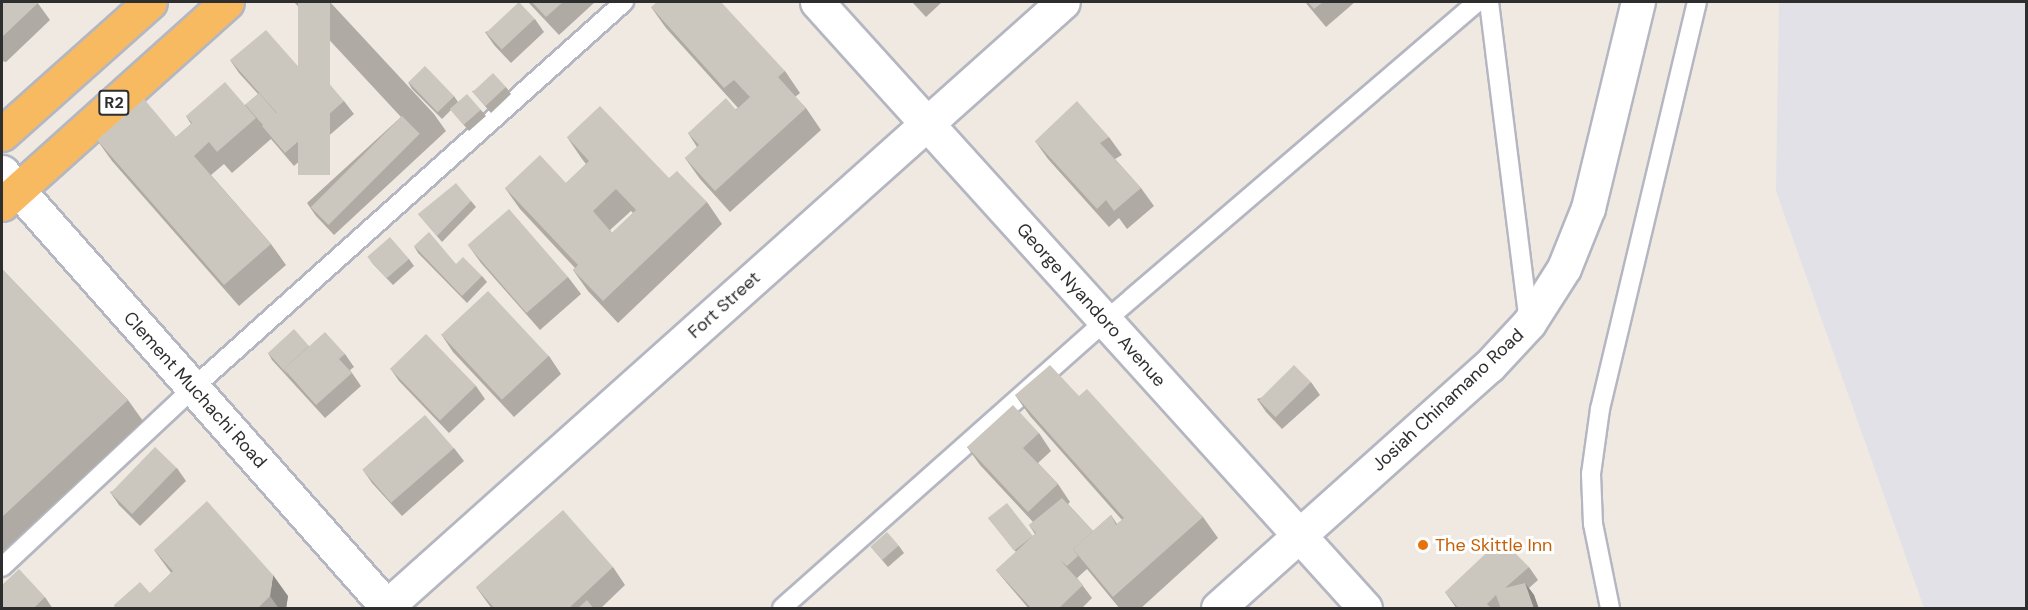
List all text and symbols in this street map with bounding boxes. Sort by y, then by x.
road number: R2 [98,90,130,116]
street label: George Nyandoro Avenue [1012,219,1170,391]
street label: Fort Street [684,267,764,343]
street label: Clement Muchachi Road [119,307,271,473]
street label: Josiah Chinamano Road [1368,324,1528,476]
place label: The Skittle Inn [1435,534,1552,556]
marker: The Skittle Inn [1416,538,1430,552]

